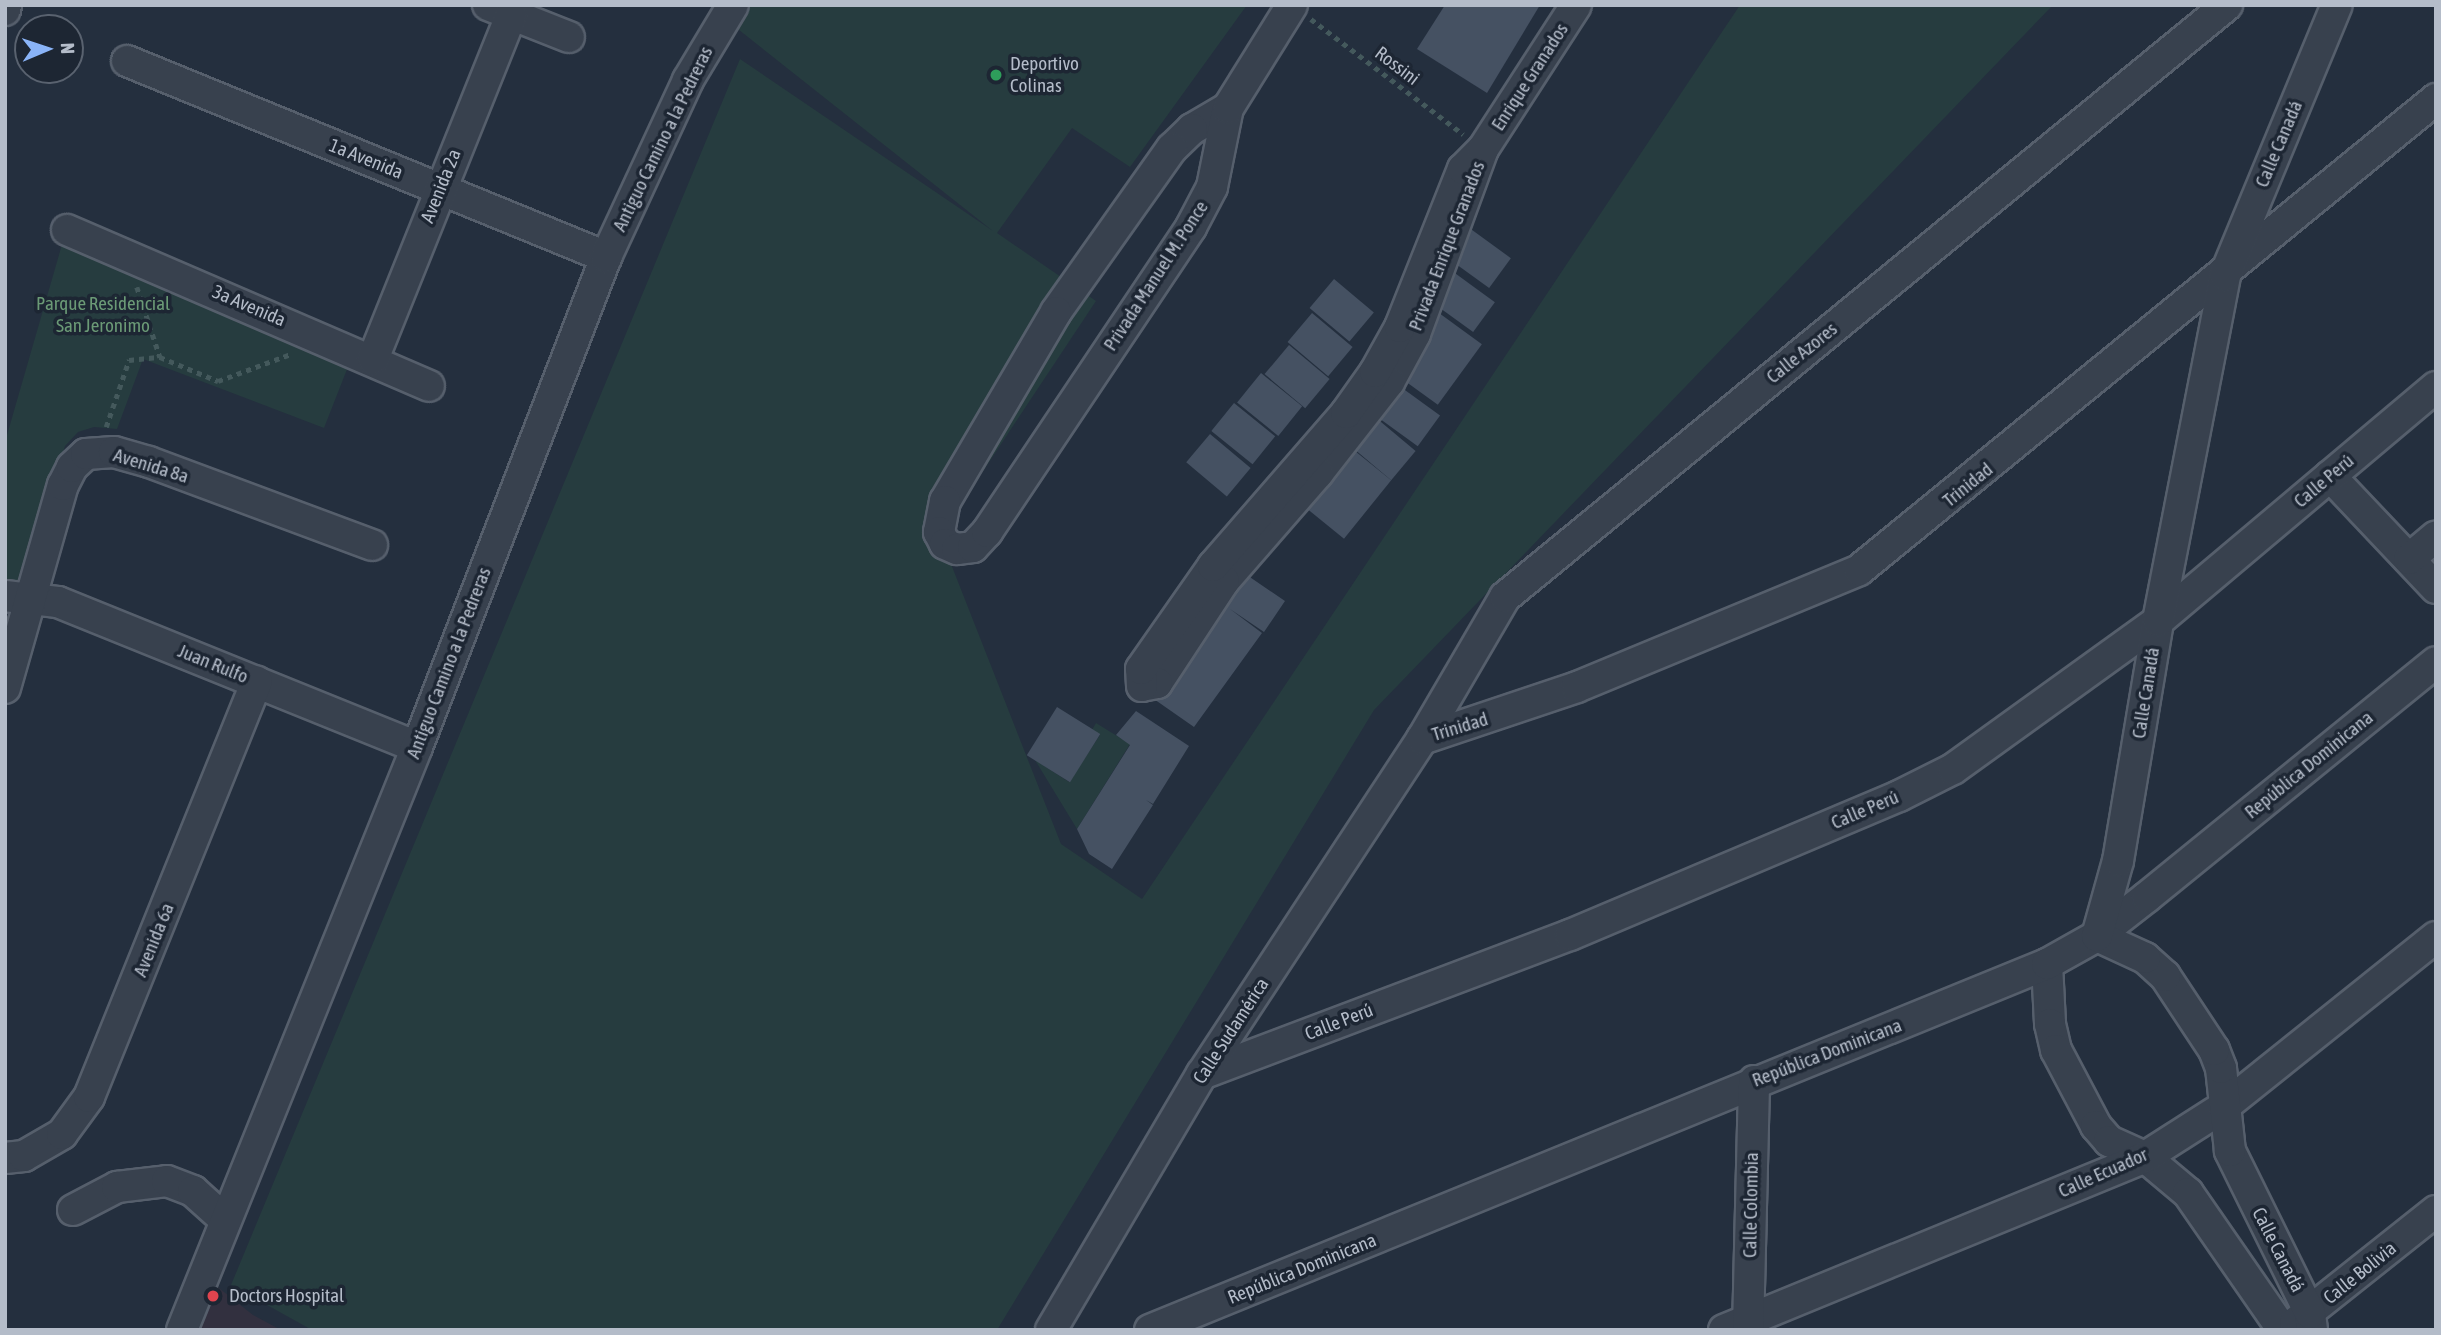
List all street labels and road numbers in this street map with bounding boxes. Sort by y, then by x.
street label: Enrique Granados [1487,19,1573,135]
street label: Rossini [1370,42,1424,90]
street label: Antiguo Camino a la Pedreras [608,43,718,235]
street label: Calle Canadá [2251,97,2307,191]
street label: 1a Avenida [326,134,406,184]
street label: Avenida 2a [416,146,466,226]
street label: Privada Enrique Granados [1404,158,1490,334]
street label: Privada Manuel M. Ponce [1099,197,1213,355]
street label: 3a Avenida [209,280,289,332]
street label: Calle Azores [1762,318,1842,388]
street label: Avenida 8a [111,444,191,488]
street label: Calle Perú [2289,449,2359,513]
street label: Trinidad [1938,458,1998,512]
street label: Antiguo Camino a la Pedreras [402,564,496,762]
street label: Juan Rulfo [175,640,251,688]
street label: Calle Canadá [2128,646,2164,740]
street label: República Dominicana [2240,706,2378,824]
street label: Trinidad [1429,708,1491,746]
street label: Calle Perú [1828,786,1902,834]
street label: Avenida 6a [129,900,179,980]
street label: Calle Sudamérica [1188,974,1274,1088]
street label: Calle Perú [1302,999,1376,1045]
street label: República Dominicana [1749,1014,1905,1092]
street label: Calle Ecuador [2055,1143,2151,1203]
street label: Calle Colombia [1739,1152,1763,1258]
street label: Calle Canadá [2247,1204,2309,1296]
street label: República Dominicana [1224,1229,1380,1309]
street label: Calle Bolivia [2319,1237,2401,1309]

